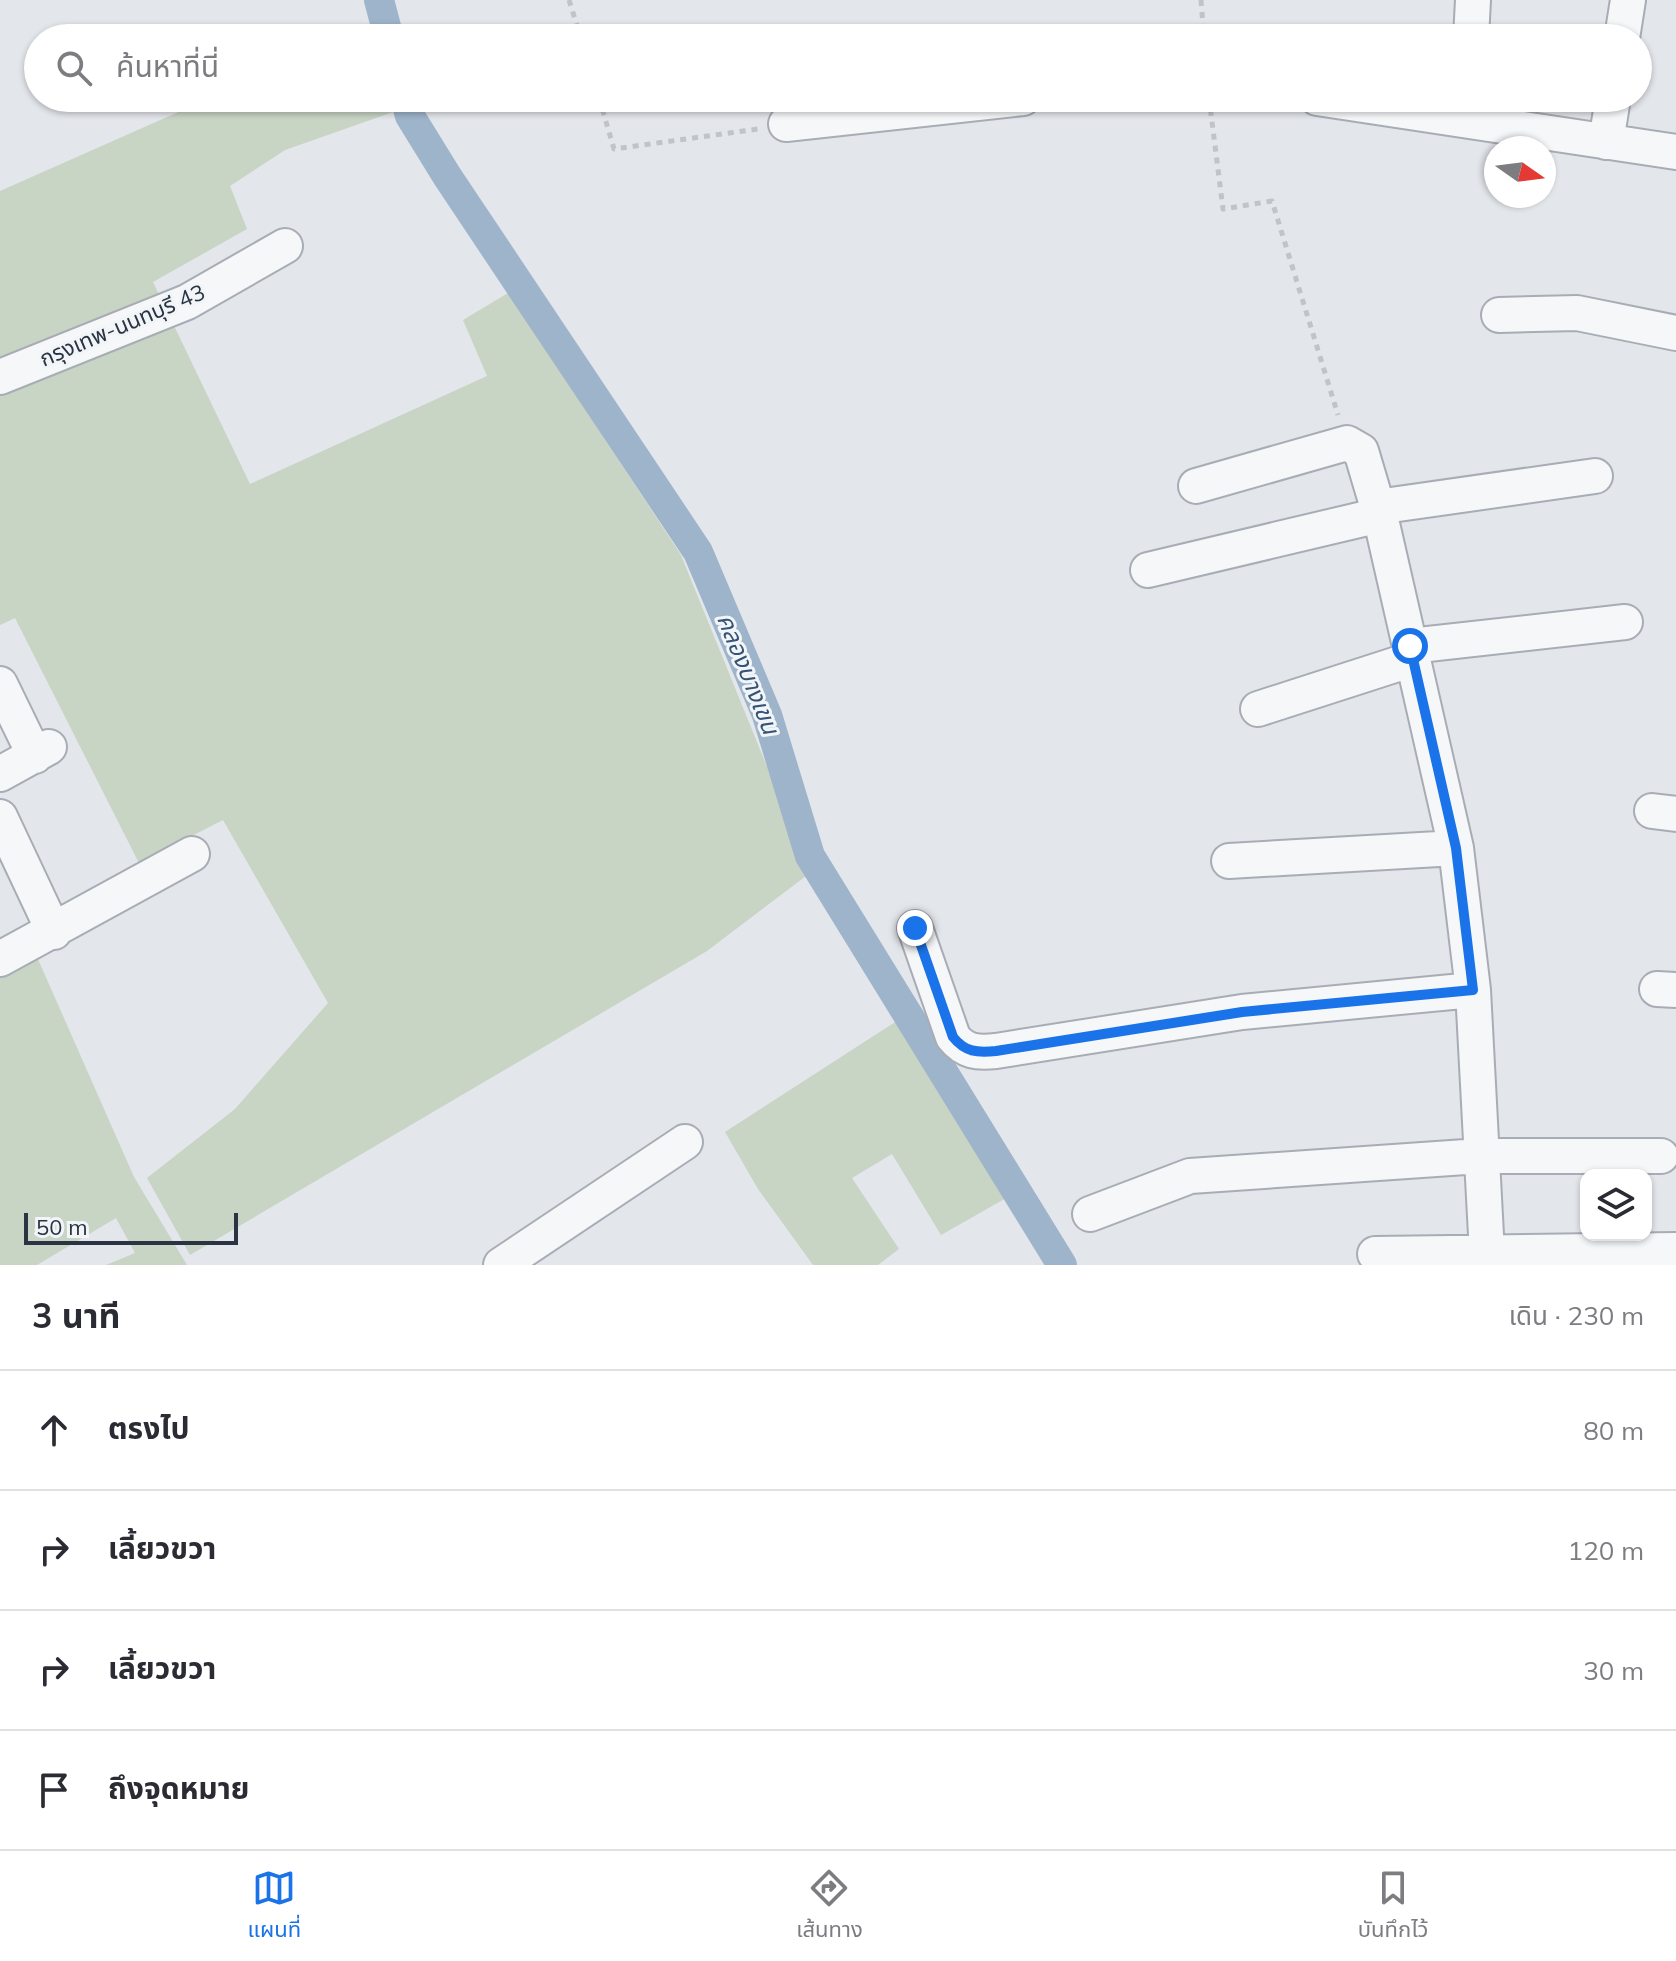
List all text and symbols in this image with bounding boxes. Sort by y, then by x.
search box [24,24,1652,112]
icon: search [52,46,96,90]
text: ค้นหาที่นี่ [116,47,219,85]
north arrow [1484,136,1556,208]
street label: กรุงเทพ-นนทบุรี 43 [35,278,209,372]
water label: คลองบางเขน [711,609,787,739]
route start [1392,628,1428,664]
route end [897,910,933,946]
map controls [1580,1169,1652,1241]
button: layers [1580,1169,1652,1241]
scale bar [24,1209,238,1245]
text: 50 m [36,1213,87,1241]
text: 3 นาที [32,1294,120,1337]
text: เดิน · 230 m [1509,1299,1644,1332]
icon: ahead [32,1408,76,1452]
text: ตรงไป [108,1409,190,1447]
text: 80 m [1583,1414,1644,1447]
icon: right [32,1528,76,1572]
text: เลี้ยวขวา [108,1529,216,1567]
text: 120 m [1568,1534,1644,1567]
icon: right [32,1648,76,1692]
text: เลี้ยวขวา [108,1649,216,1687]
text: 30 m [1583,1654,1644,1687]
icon: arrive [32,1768,76,1812]
text: ถึงจุดหมาย [108,1769,249,1807]
tab: แผนที่ [248,1866,301,1947]
tab: เส้นทาง [796,1866,863,1947]
tab: บันทึกไว้ [1358,1866,1428,1947]

